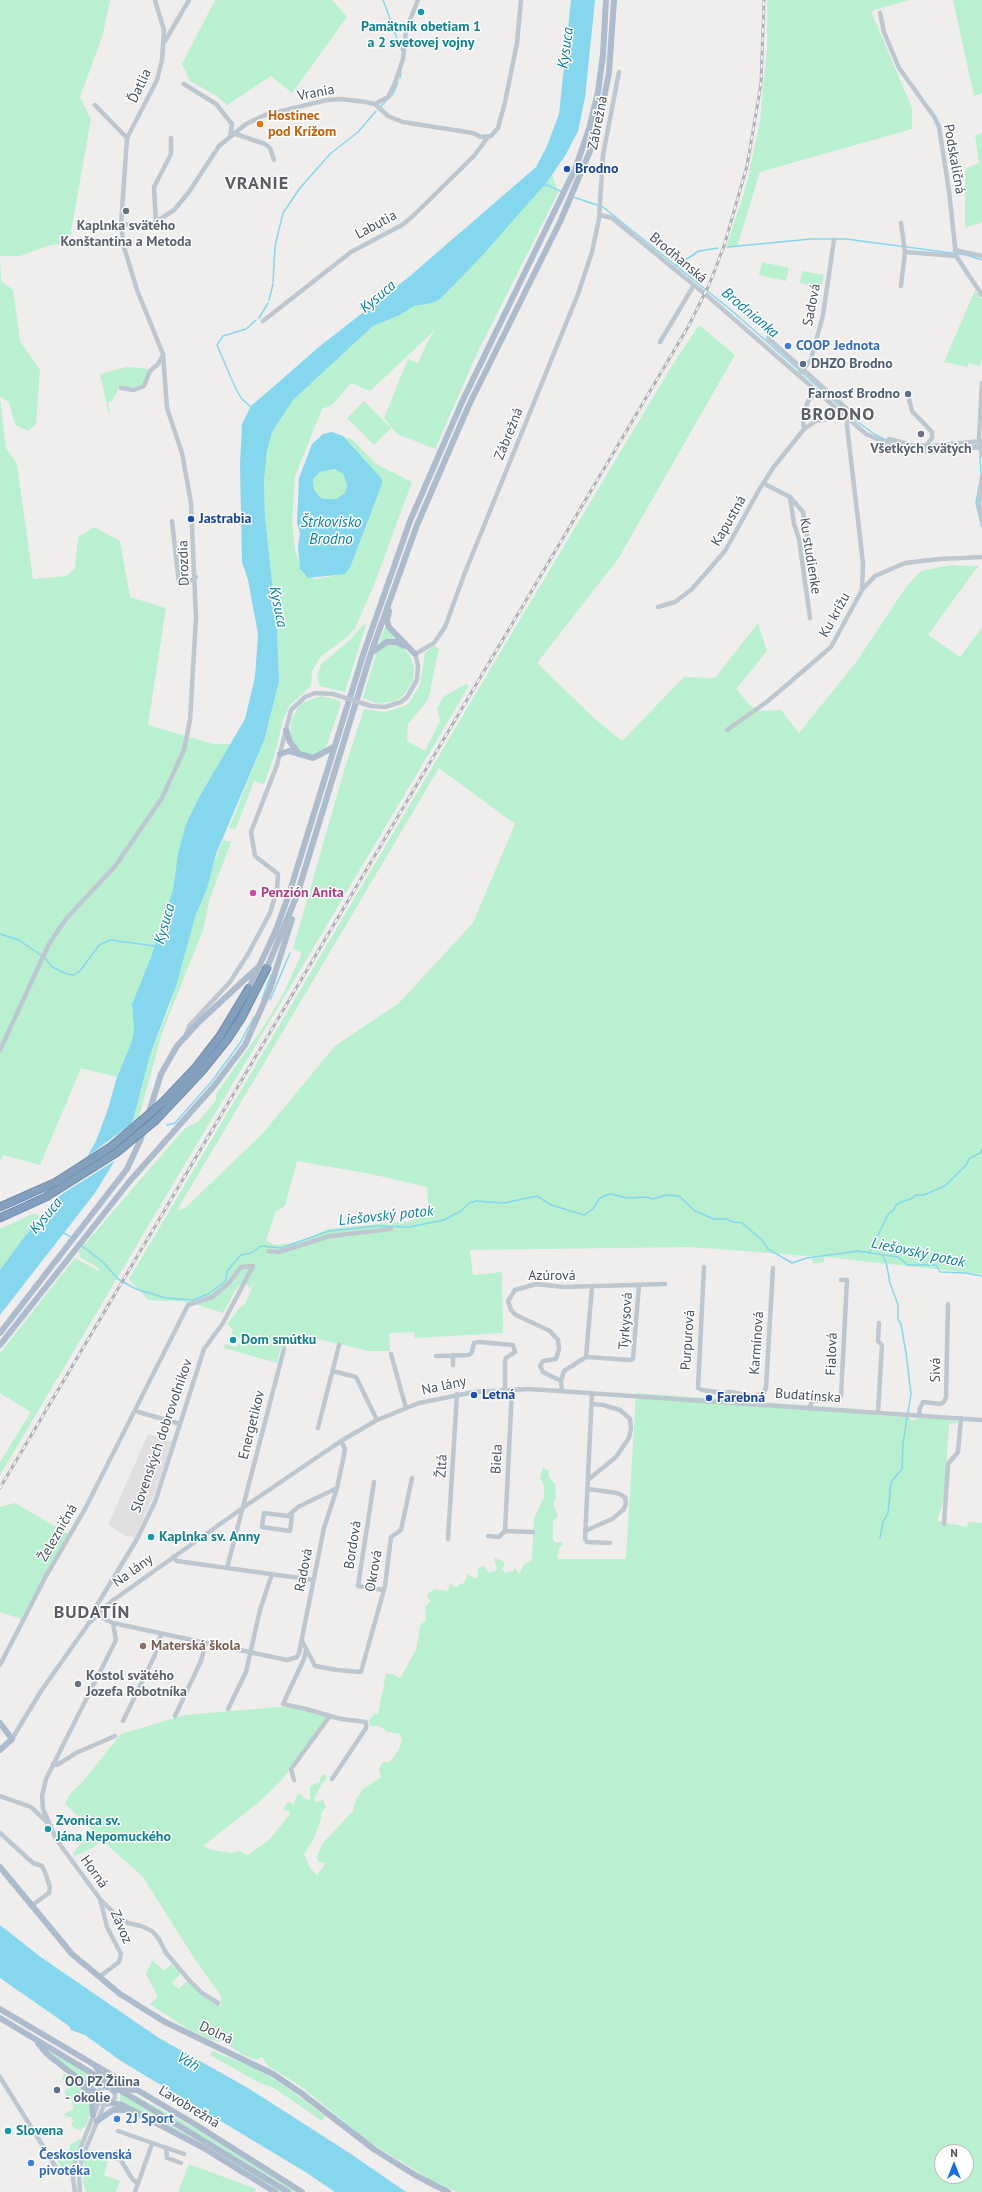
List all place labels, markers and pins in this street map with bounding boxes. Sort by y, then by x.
marker: Pamätník obetiam 1 a 2 svetovej vojny [416,7,426,17]
place label: Pamätník obetiam 1 a 2 svetovej vojny [361,19,481,52]
place label: Hostinec pod Krížom [268,108,336,140]
marker: Hostinec pod Krížom [255,119,265,129]
place label: Brodno [575,161,618,177]
marker: Brodno [562,164,572,174]
marker: Kaplnka svätého Konštantína a Metoda [121,206,131,216]
place label: Kaplnka svätého Konštantína a Metoda [61,218,191,250]
place label: COOP Jednota [796,338,880,354]
marker: COOP Jednota [783,341,793,351]
place label: DHZO Brodno [811,356,893,372]
marker: DHZO Brodno [798,359,808,369]
place label: Farnosť Brodno [808,386,900,402]
marker: Farnosť Brodno [903,389,913,399]
marker: Všetkých svätých [916,429,926,439]
place label: Všetkých svätých [870,441,972,457]
place label: Jastrabia [199,511,251,527]
marker: Jastrabia [186,514,196,524]
place label: Penzión Anita [261,885,344,901]
marker: Penzión Anita [248,888,258,898]
place label: Dom smútku [241,1332,316,1348]
marker: Dom smútku [228,1335,238,1345]
place label: Letná [482,1387,515,1403]
marker: Letná [469,1390,479,1400]
place label: Farebná [717,1390,765,1406]
marker: Farebná [704,1393,714,1403]
place label: Kaplnka sv. Anny [159,1529,260,1545]
marker: Kaplnka sv. Anny [146,1532,156,1542]
place label: Materská škola [151,1638,240,1654]
marker: Materská škola [138,1641,148,1651]
place label: Kostol svätého Jozefa Robotníka [86,1668,187,1700]
marker: Kostol svätého Jozefa Robotníka [73,1679,83,1689]
place label: Zvonica sv. Jána Nepomuckého [56,1813,171,1846]
marker: Zvonica sv. Jána Nepomuckého [43,1824,53,1834]
place label: OO PZ Žilina - okolie [65,2074,140,2106]
marker: OO PZ Žilina - okolie [52,2085,62,2095]
place label: 2J Sport [125,2111,174,2127]
marker: 2J Sport [112,2114,122,2124]
place label: Slovena [16,2123,63,2139]
marker: Slovena [3,2126,13,2136]
place label: Československá pivotéka [39,2147,132,2180]
marker: Československá pivotéka [26,2158,36,2168]

